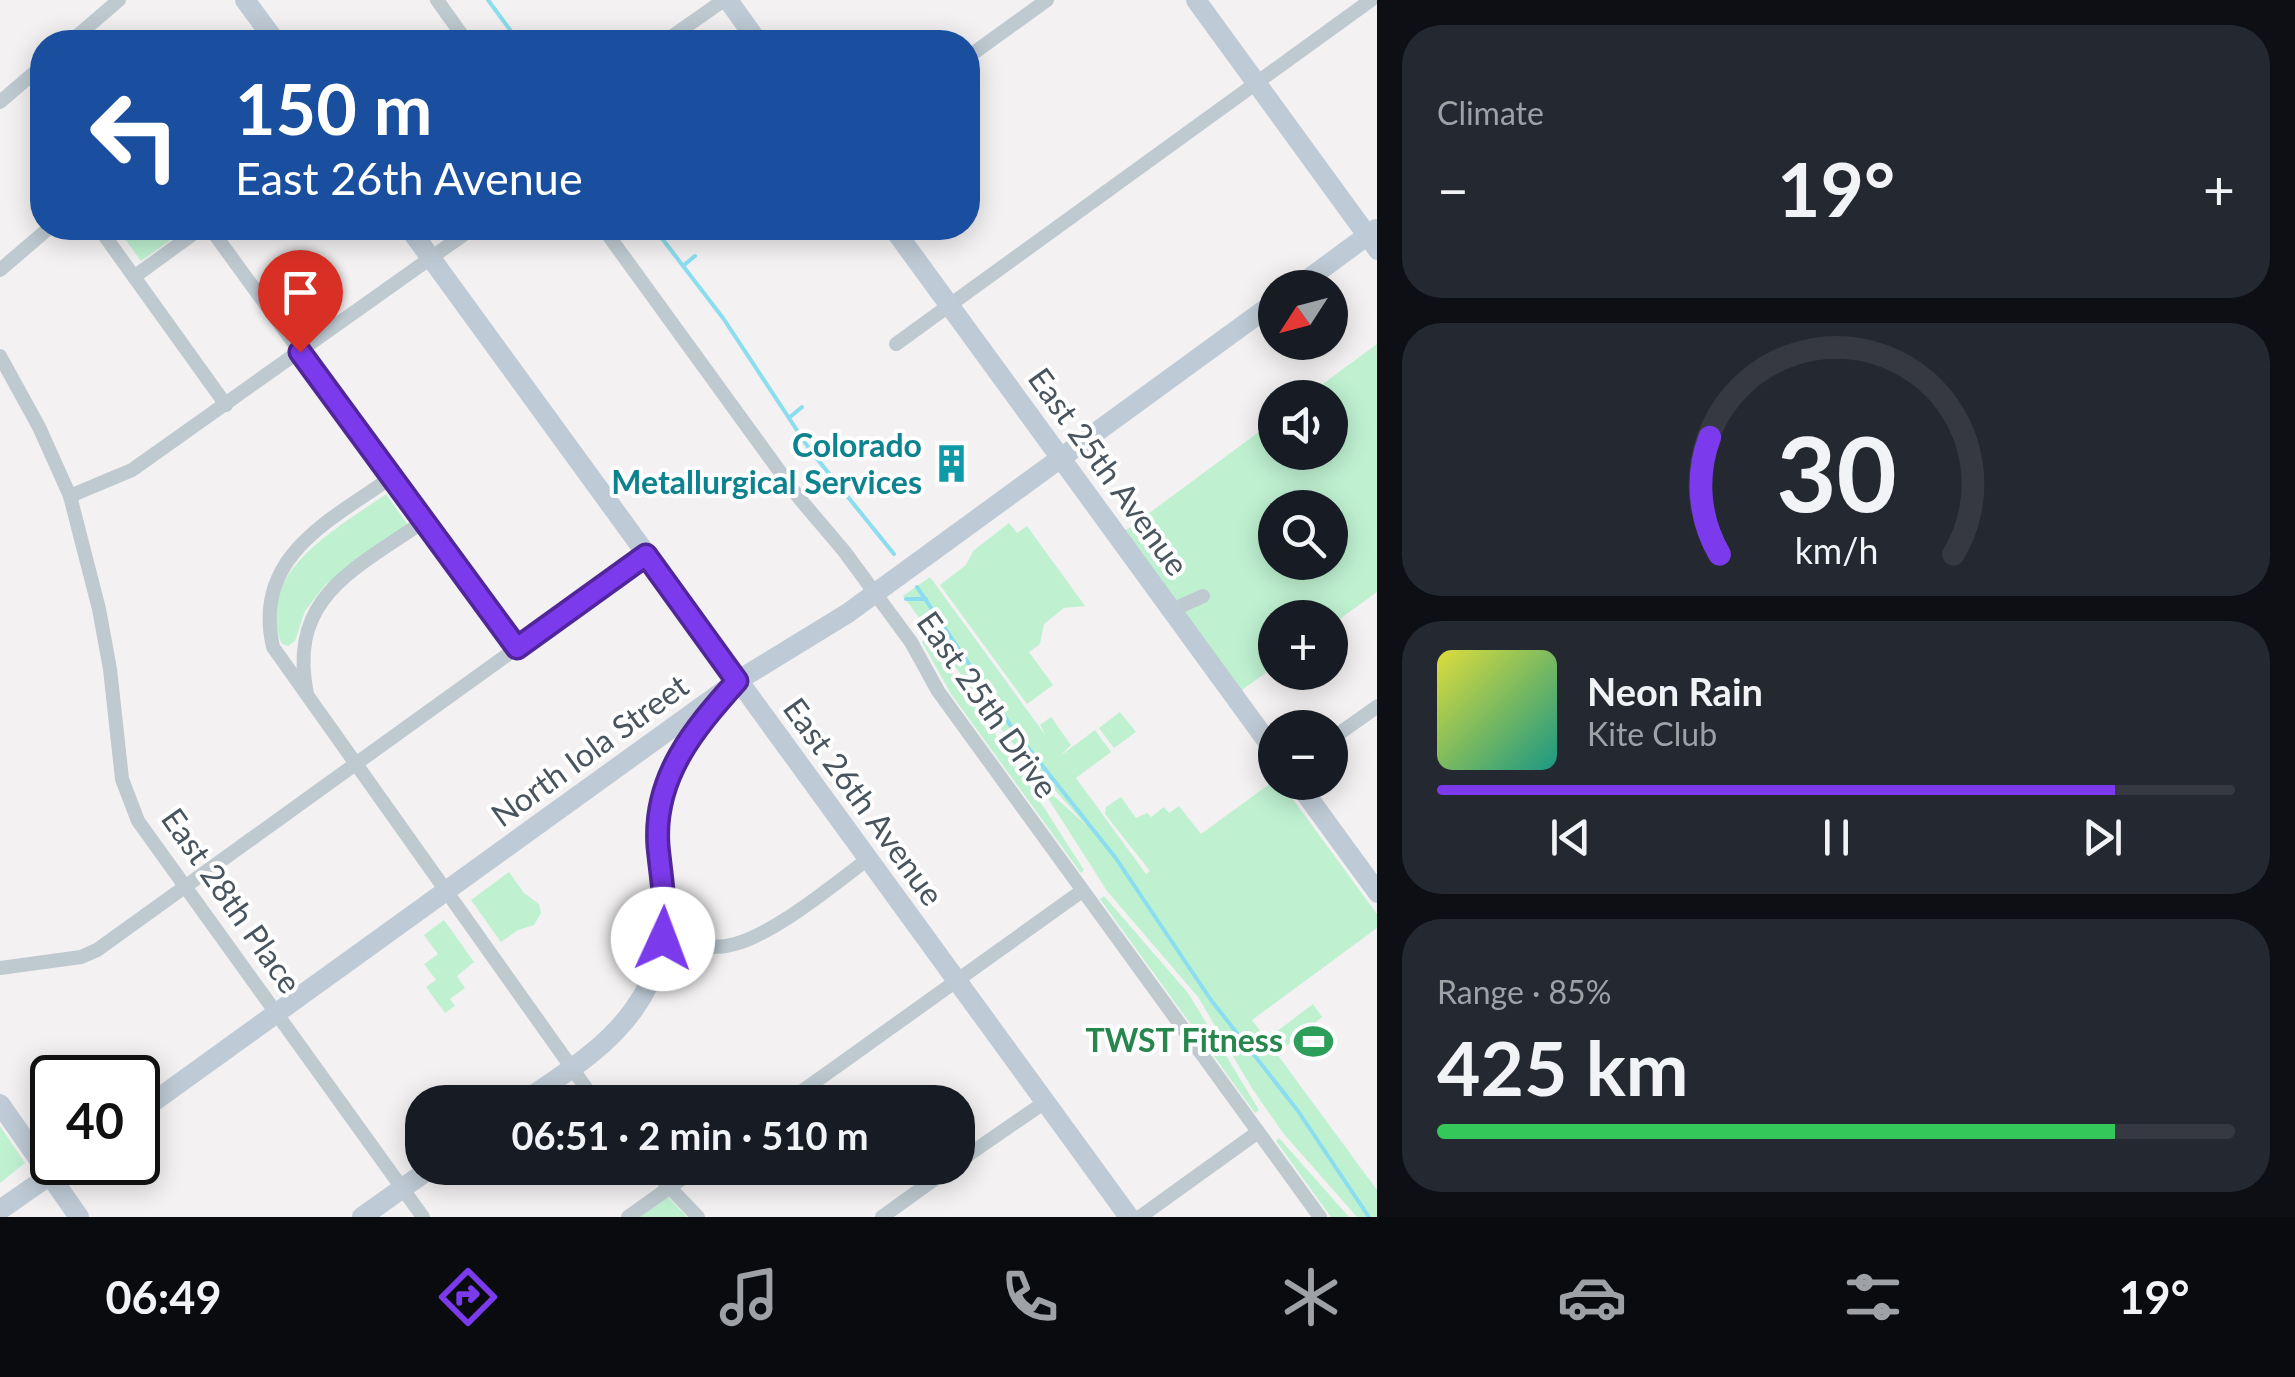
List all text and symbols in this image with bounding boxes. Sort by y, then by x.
text: 150 m [235,66,432,150]
icon: left [70,70,200,200]
text: Climate [1437,93,1544,132]
text: 19° [1777,143,1895,233]
text: East 26th Avenue [235,151,583,205]
text: − [1437,156,1469,222]
text: + [2203,156,2235,222]
pin [258,250,343,353]
icon: arrive [273,265,328,320]
north arrow [1258,270,1348,360]
map controls [1258,270,1348,800]
street label: East 25th Avenue [1021,360,1198,583]
button: sound [1258,380,1348,470]
text: 30 [1776,409,1896,534]
place label: Colorado Metallurgical Services [611,425,922,501]
building icon: Colorado Metallurgical Services [931,443,973,485]
button: search [1258,490,1348,580]
text: km/h [1794,529,1878,572]
button: + [1258,600,1348,690]
street label: East 25th Drive [910,603,1067,805]
street label: North Iola Street [483,665,696,834]
text: Neon Rain [1587,668,1763,714]
street label: East 26th Avenue [776,690,953,913]
button: − [1258,710,1348,800]
text: Kite Club [1587,714,1717,753]
street label: East 28th Place [154,800,310,1000]
icon: previous [1543,810,1598,865]
icon: pause [1809,810,1864,865]
icon: next [2075,810,2130,865]
position arrow [611,887,715,991]
text: Range · 85% [1437,972,1611,1011]
place label: TWST Fitness [1085,1020,1283,1059]
sports icon: TWST Fitness [1292,1020,1334,1062]
text: 425 km [1437,1022,1689,1112]
speed limit sign: 40 [30,1055,160,1185]
text: 06:51 · 2 min · 510 m [511,1112,869,1158]
icon: directions [433,1262,503,1332]
icon: music [714,1262,784,1332]
icon: phone [995,1262,1065,1332]
icon: climate [1276,1262,1346,1332]
icon: car [1557,1262,1627,1332]
icon: filters [1838,1262,1908,1332]
text: 06:49 [106,1270,222,1324]
text: 19° [2119,1270,2189,1324]

